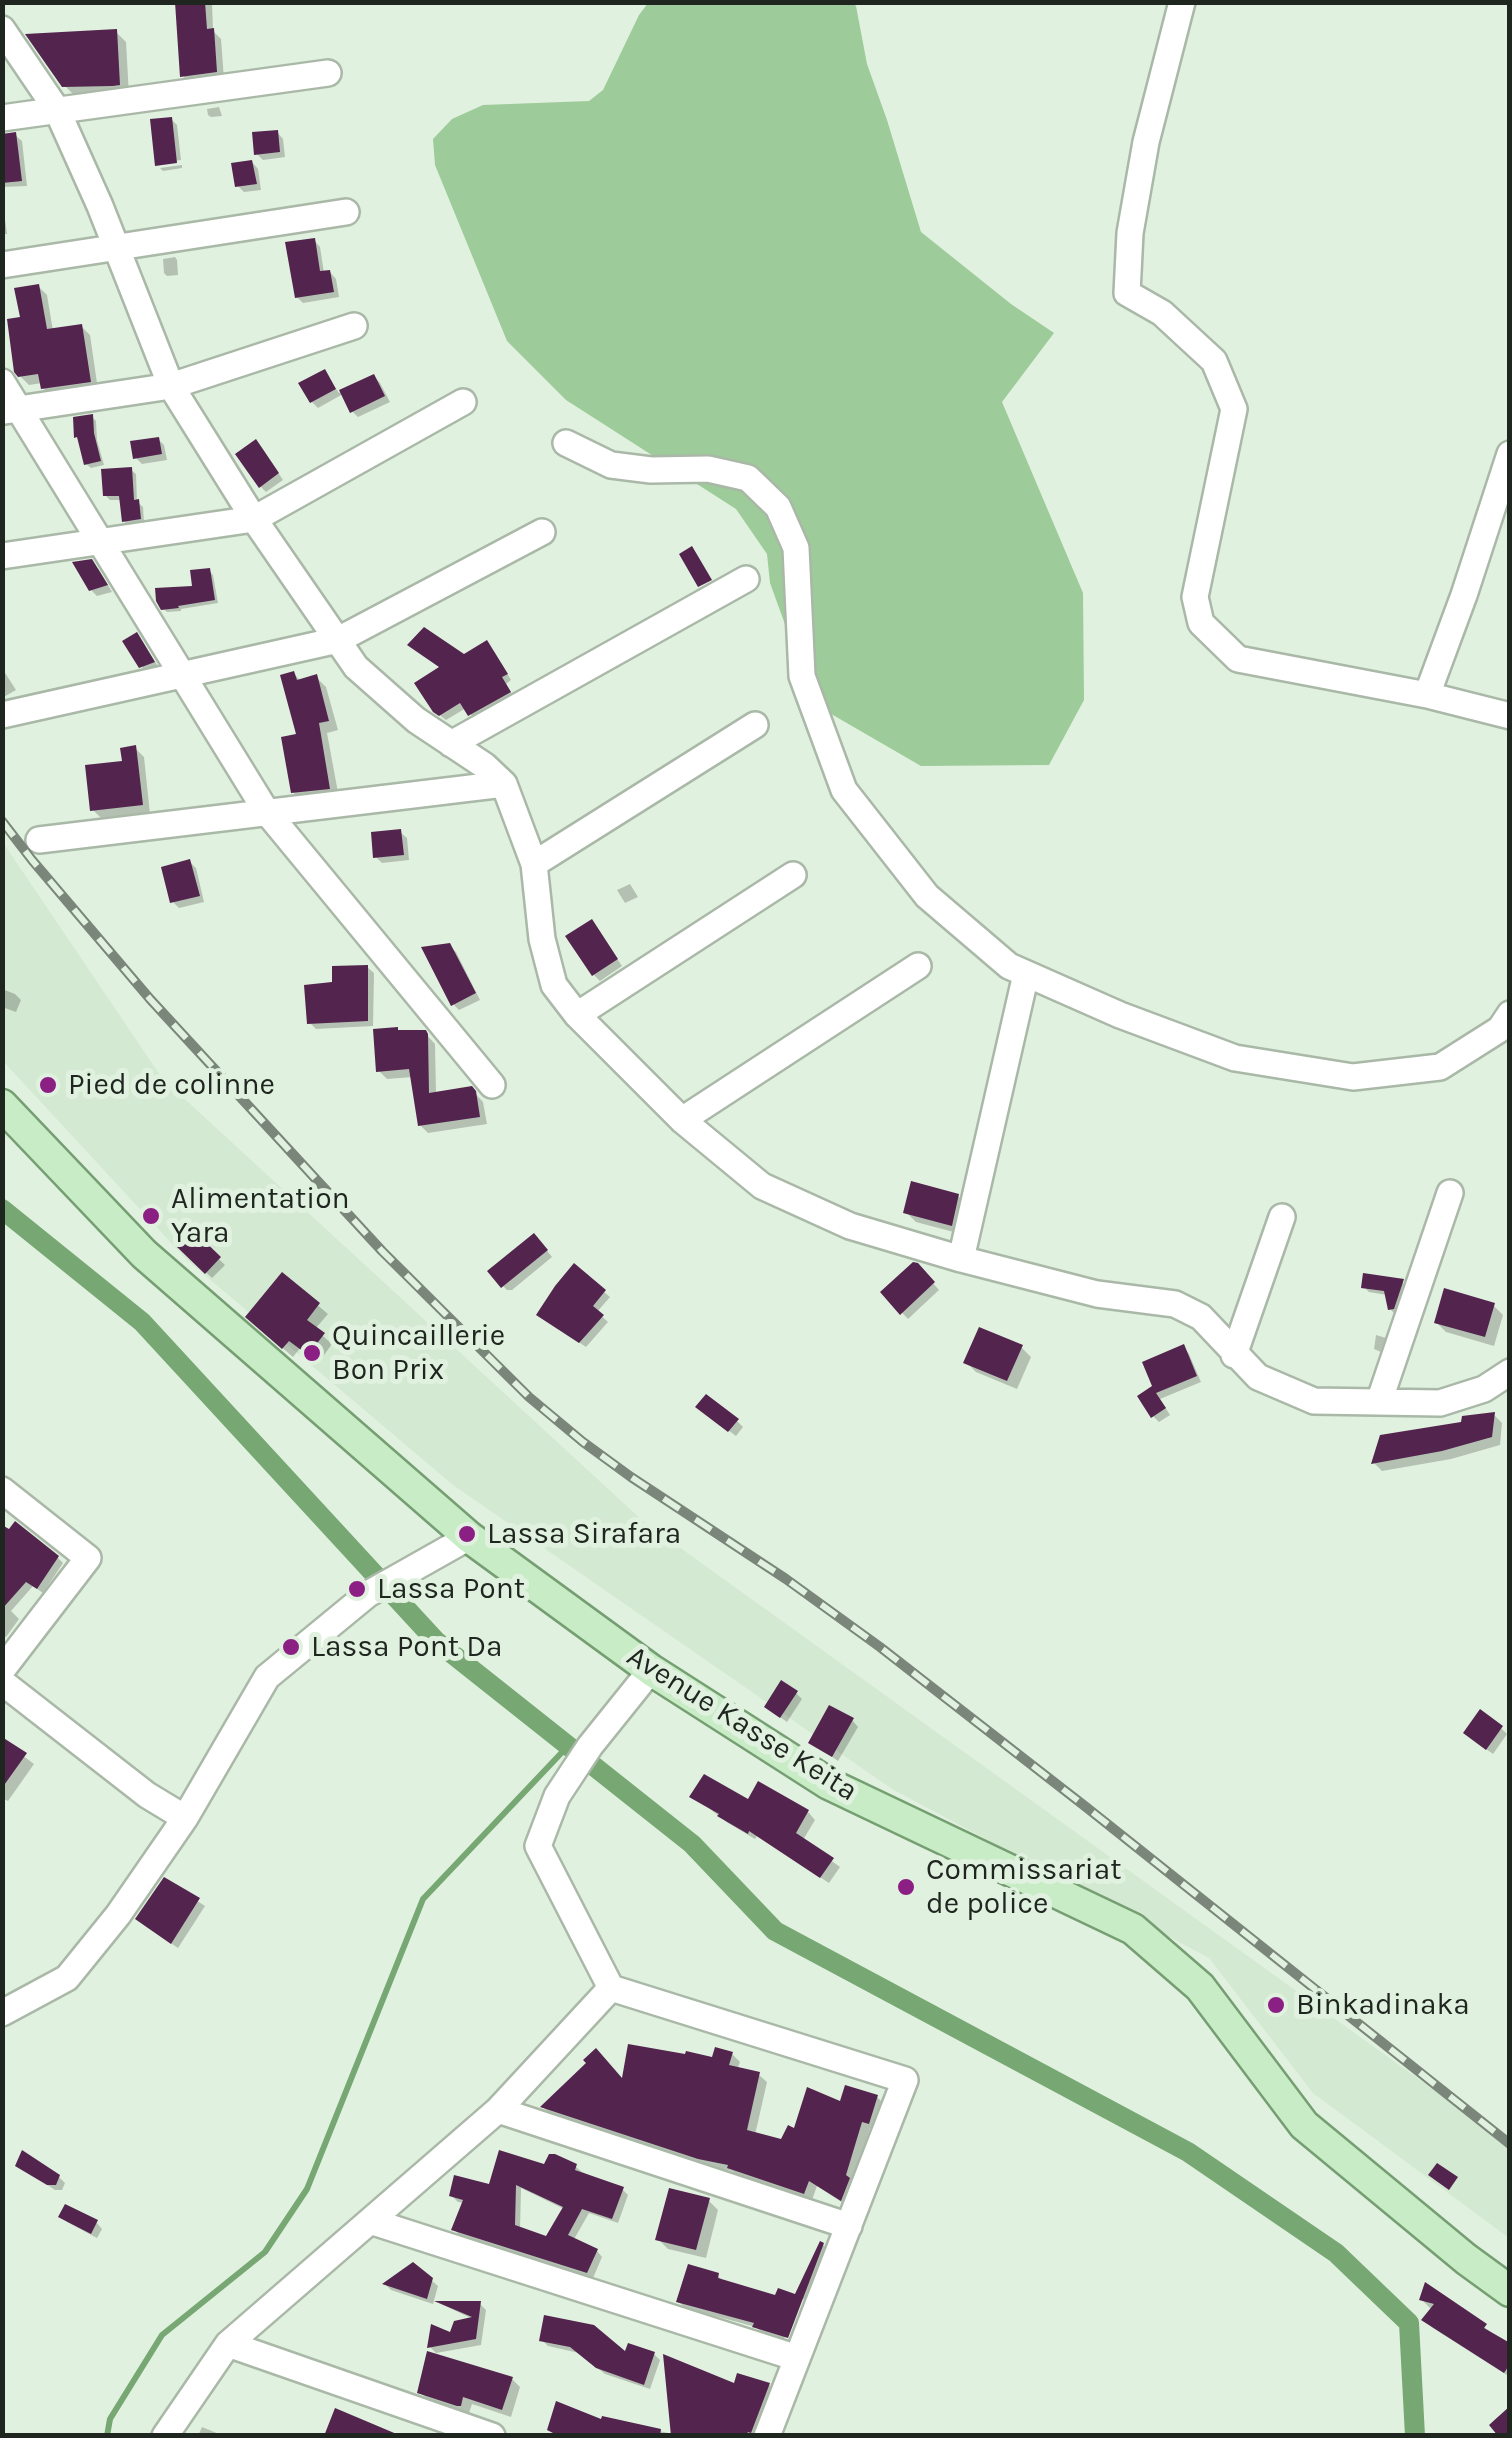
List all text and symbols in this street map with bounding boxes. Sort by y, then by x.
place label: Pied de colinne [68,1067,275,1103]
marker: Pied de colinne [37,1074,59,1096]
place label: Alimentation Yara [171,1181,350,1252]
marker: Alimentation Yara [140,1205,162,1227]
place label: Quincaillerie Bon Prix [332,1318,505,1388]
marker: Quincaillerie Bon Prix [301,1342,323,1364]
place label: Lassa Sirafara [487,1516,681,1552]
marker: Lassa Sirafara [456,1523,478,1545]
place label: Lassa Pont [377,1571,525,1607]
marker: Lassa Pont [346,1578,368,1600]
place label: Lassa Pont Da [311,1629,503,1665]
marker: Lassa Pont Da [280,1636,302,1658]
street label: Avenue Kasse Keita [620,1639,864,1809]
place label: Commissariat de police [926,1852,1121,1922]
marker: Commissariat de police [895,1876,917,1898]
place label: Binkadinaka [1296,1987,1470,2023]
marker: Binkadinaka [1265,1994,1287,2016]

